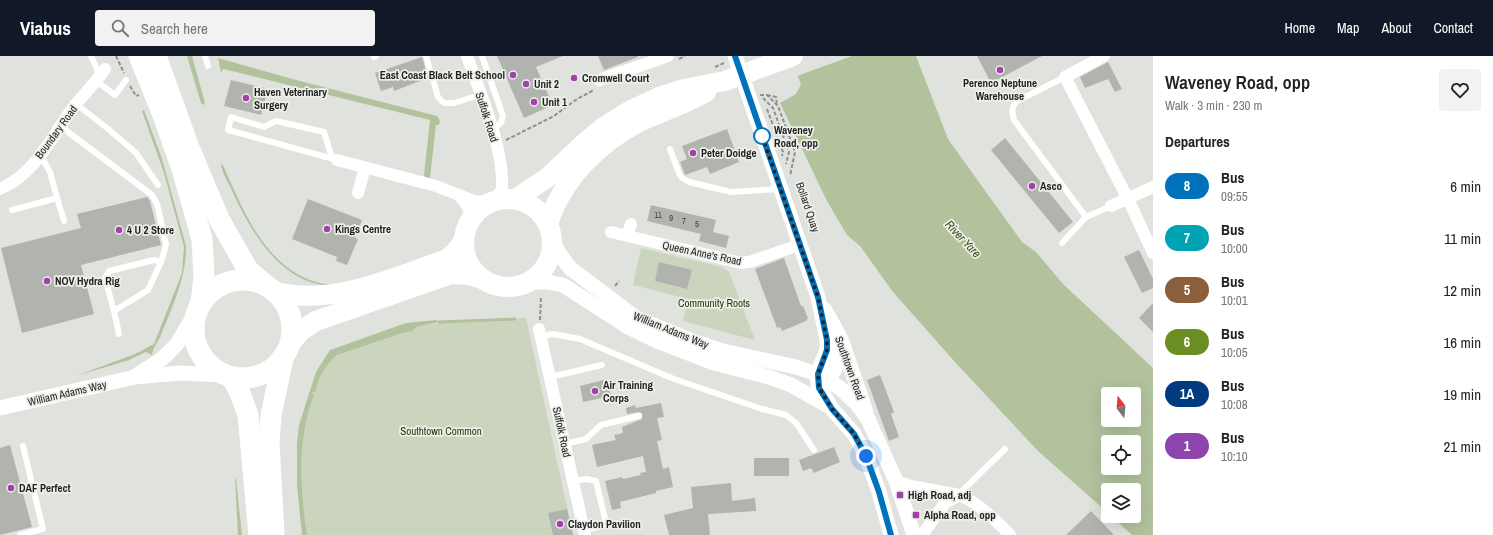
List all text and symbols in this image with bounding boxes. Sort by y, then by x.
search box [95,10,375,46]
text: Viabus [20,15,71,41]
icon: search [109,17,131,39]
text: Search here [141,18,208,39]
text: Home [1284,19,1315,37]
text: Map [1337,19,1359,37]
text: About [1381,19,1411,37]
text: Contact [1433,19,1473,37]
marker: Perenco Neptune Warehouse [995,65,1005,75]
place label: East Coast Black Belt School [380,68,505,82]
text: Waveney Road, opp [1165,69,1310,95]
button: heart [1439,69,1481,111]
marker: East Coast Black Belt School [508,70,518,80]
place label: Cromwell Court [582,71,649,85]
marker: Cromwell Court [569,73,579,83]
place label: Perenco Neptune Warehouse [963,76,1037,103]
place label: Unit 2 [534,77,559,91]
marker: Unit 2 [521,79,531,89]
place label: Haven Veterinary Surgery [254,85,327,112]
street label: Suffolk Road [472,90,502,144]
marker: Haven Veterinary Surgery [241,93,251,103]
place label: Unit 1 [542,95,567,109]
marker: Unit 1 [529,97,539,107]
text: Walk · 3 min · 230 m [1165,97,1262,114]
street label: Boundary Road [32,103,80,161]
place label: Waveney Road, opp [774,123,819,150]
marker: Waveney Road, opp [753,127,771,145]
text: Departures [1165,131,1230,152]
place label: Peter Doidge [701,146,757,160]
marker: Peter Doidge [688,148,698,158]
text: Bus [1221,167,1244,188]
text: 6 min [1450,176,1481,197]
text: 8 [1184,177,1190,195]
place label: Asco [1040,179,1063,193]
street label: Bollard Quay [793,180,823,234]
marker: Asco [1027,181,1037,191]
text: 09:55 [1221,188,1248,205]
house number: 11 [654,209,662,221]
house number: 9 [669,212,673,224]
house number: 7 [682,215,686,227]
water label: River Yare [941,217,985,262]
house number: 5 [695,218,699,230]
text: Bus [1221,219,1244,240]
place label: Kings Centre [335,222,391,236]
place label: 4 U 2 Store [127,223,174,237]
marker: Kings Centre [322,224,332,234]
marker: 4 U 2 Store [114,225,124,235]
text: 11 min [1444,228,1481,249]
text: 7 [1184,229,1190,247]
street label: Queen Anne's Road [661,238,743,268]
text: 10:00 [1221,240,1248,257]
text: Bus [1221,271,1244,292]
place label: NOV Hydra Rig [55,274,120,288]
marker: NOV Hydra Rig [42,276,52,286]
text: 12 min [1443,280,1481,301]
text: 5 [1184,281,1190,299]
text: 10:01 [1221,292,1248,309]
park label: Community Roots [678,296,751,310]
street label: William Adams Way [631,308,711,352]
text: Bus [1221,323,1244,344]
text: 16 min [1443,332,1481,353]
text: 6 [1184,333,1190,351]
street label: Southtown Road [832,334,868,402]
text: 10:05 [1221,344,1248,361]
text: Bus [1221,375,1244,396]
street label: William Adams Way [26,377,108,409]
place label: Air Training Corps [603,378,654,405]
text: 19 min [1443,384,1481,405]
text: 1A [1180,385,1194,403]
marker: Air Training Corps [590,386,600,396]
north arrow [1101,387,1141,427]
map controls [1101,387,1141,523]
text: 10:08 [1221,396,1248,413]
street label: Suffolk Road [550,405,574,459]
park label: Southtown Common [400,424,482,438]
text: Bus [1221,427,1244,448]
button: locate [1101,435,1141,475]
text: 21 min [1443,436,1481,457]
text: 1 [1184,437,1190,455]
your location [856,446,876,466]
text: 10:10 [1221,448,1248,465]
place label: DAF Perfect [19,481,71,495]
marker: DAF Perfect [6,483,16,493]
button: layers [1101,483,1141,523]
place label: High Road, adj [908,488,971,502]
marker: High Road, adj [895,490,905,500]
place label: Alpha Road, opp [924,508,996,522]
marker: Alpha Road, opp [911,510,921,520]
place label: Claydon Pavilion [568,517,641,531]
marker: Claydon Pavilion [555,519,565,529]

